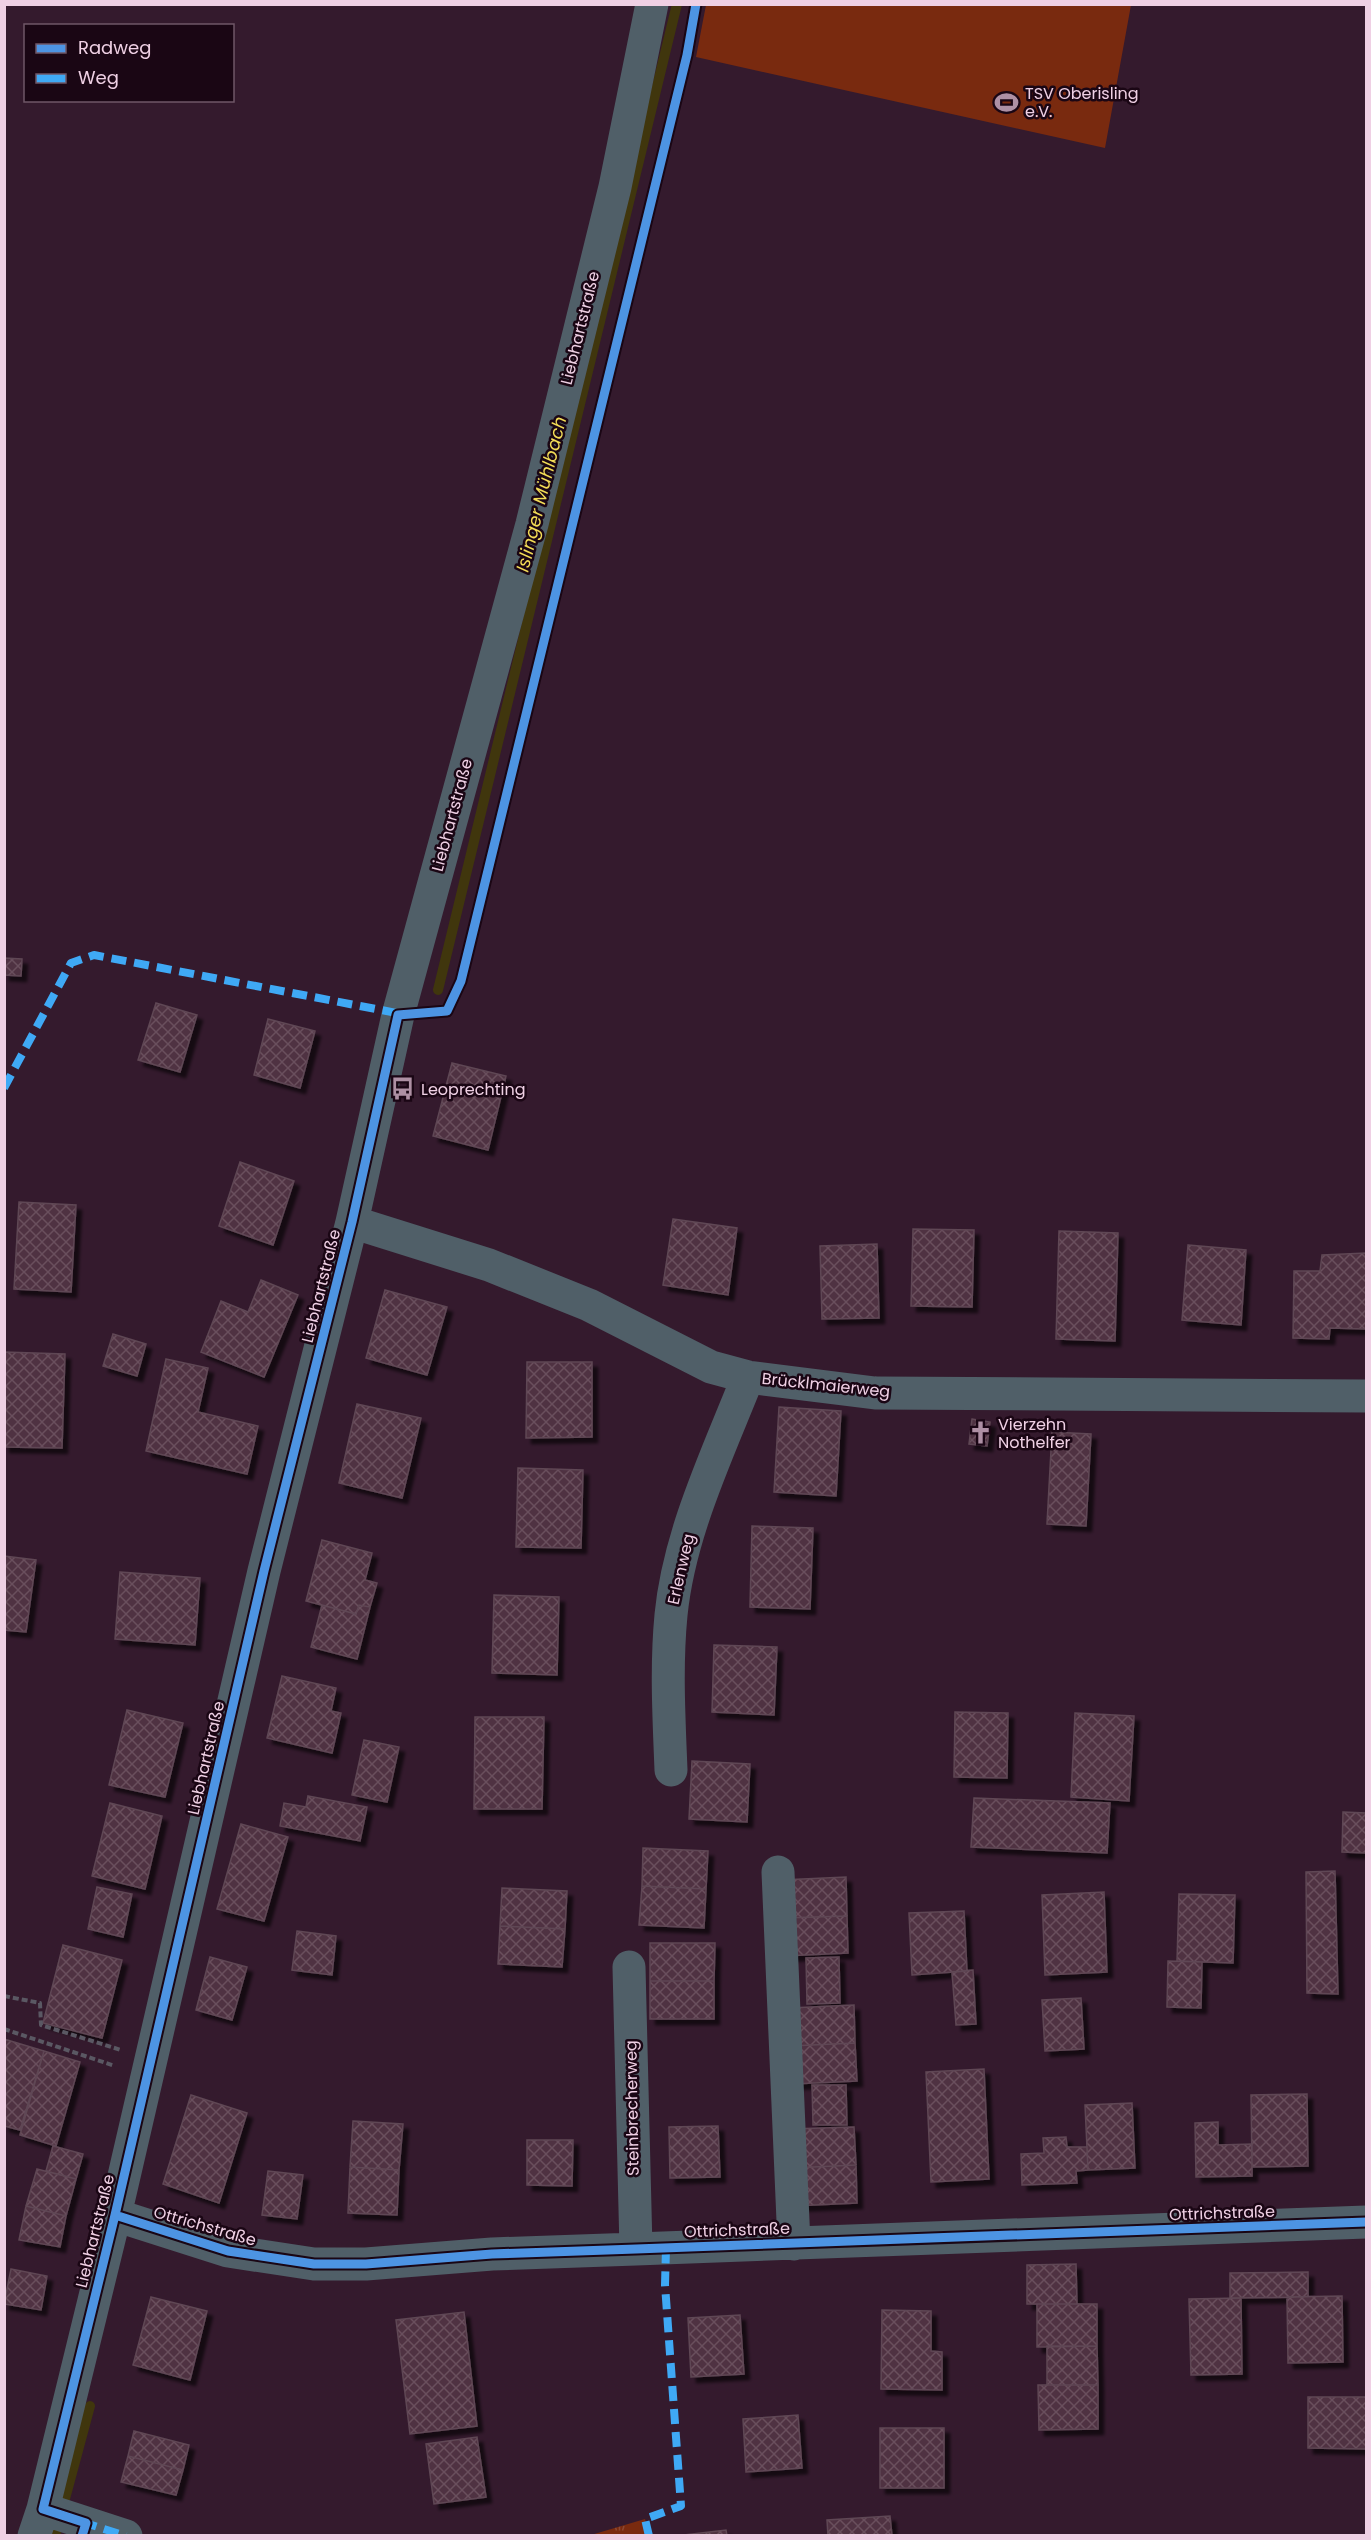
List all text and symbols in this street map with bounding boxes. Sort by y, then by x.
legend [24,24,234,102]
text: Radweg [78,35,151,60]
text: Weg [78,65,119,90]
place label: TSV Oberisling e.V. [1025,82,1139,123]
sports icon: TSV Oberisling e.V. [994,89,1020,115]
street label: Liebhartstraße [555,269,605,387]
water label: Islinger Mühlbach [510,414,572,574]
street label: Liebhartstraße [426,756,478,874]
bus stop icon: Leoprechting [390,1076,416,1102]
place label: Leoprechting [421,1078,526,1101]
street label: Liebhartstraße [296,1227,346,1345]
street label: Brücklmaierweg [761,1367,891,1403]
place label: Vierzehn Nothelfer [998,1413,1071,1454]
church icon: Vierzehn Nothelfer [967,1420,993,1446]
street label: Erlenweg [662,1531,700,1607]
street label: Liebhartstraße [182,1699,230,1817]
street label: Steinbrecherweg [619,2040,645,2176]
street label: Liebhartstraße [70,2172,120,2290]
street label: Ottrichstraße [151,2200,259,2252]
street label: Ottrichstraße [1169,2200,1275,2226]
street label: Ottrichstraße [684,2217,790,2243]

